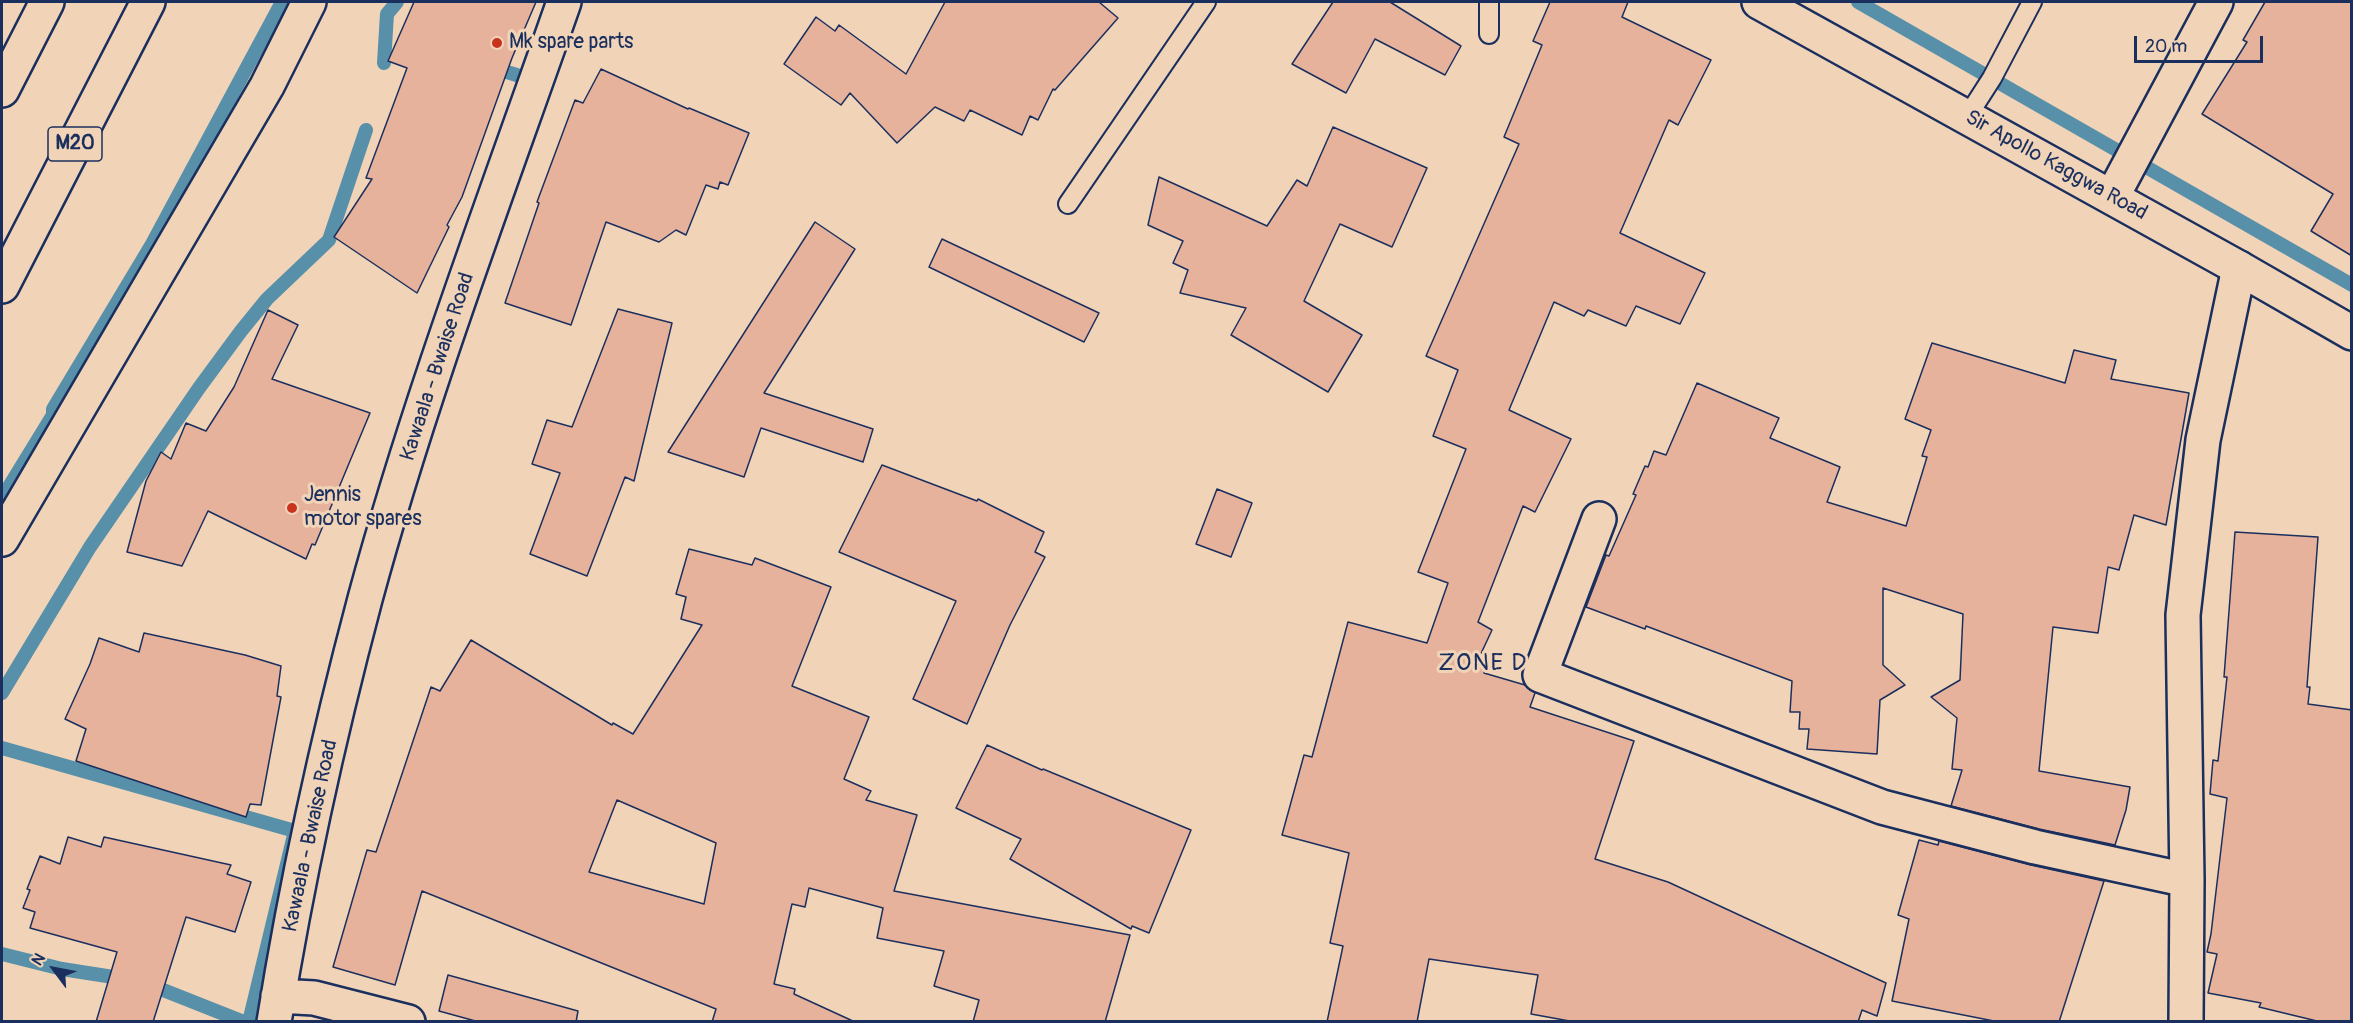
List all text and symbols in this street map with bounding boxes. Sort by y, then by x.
scale bar [2137,24,2266,62]
place label: Mk spare parts [509,30,634,56]
text: 20 m [2145,35,2187,58]
marker: Mk spare parts [490,36,504,50]
street label: Sir Apollo Kaggwa Road [1961,105,2151,227]
road number: M20 [48,127,102,161]
street label: Kawaala - Bwaise Road [396,270,480,464]
place label: Jennis motor spares [304,483,422,533]
marker: Jennis motor spares [285,501,299,515]
district label: ZONE D [1438,650,1528,678]
street label: Kawaala - Bwaise Road [278,737,344,935]
north arrow [24,939,84,999]
text: N [27,950,50,969]

